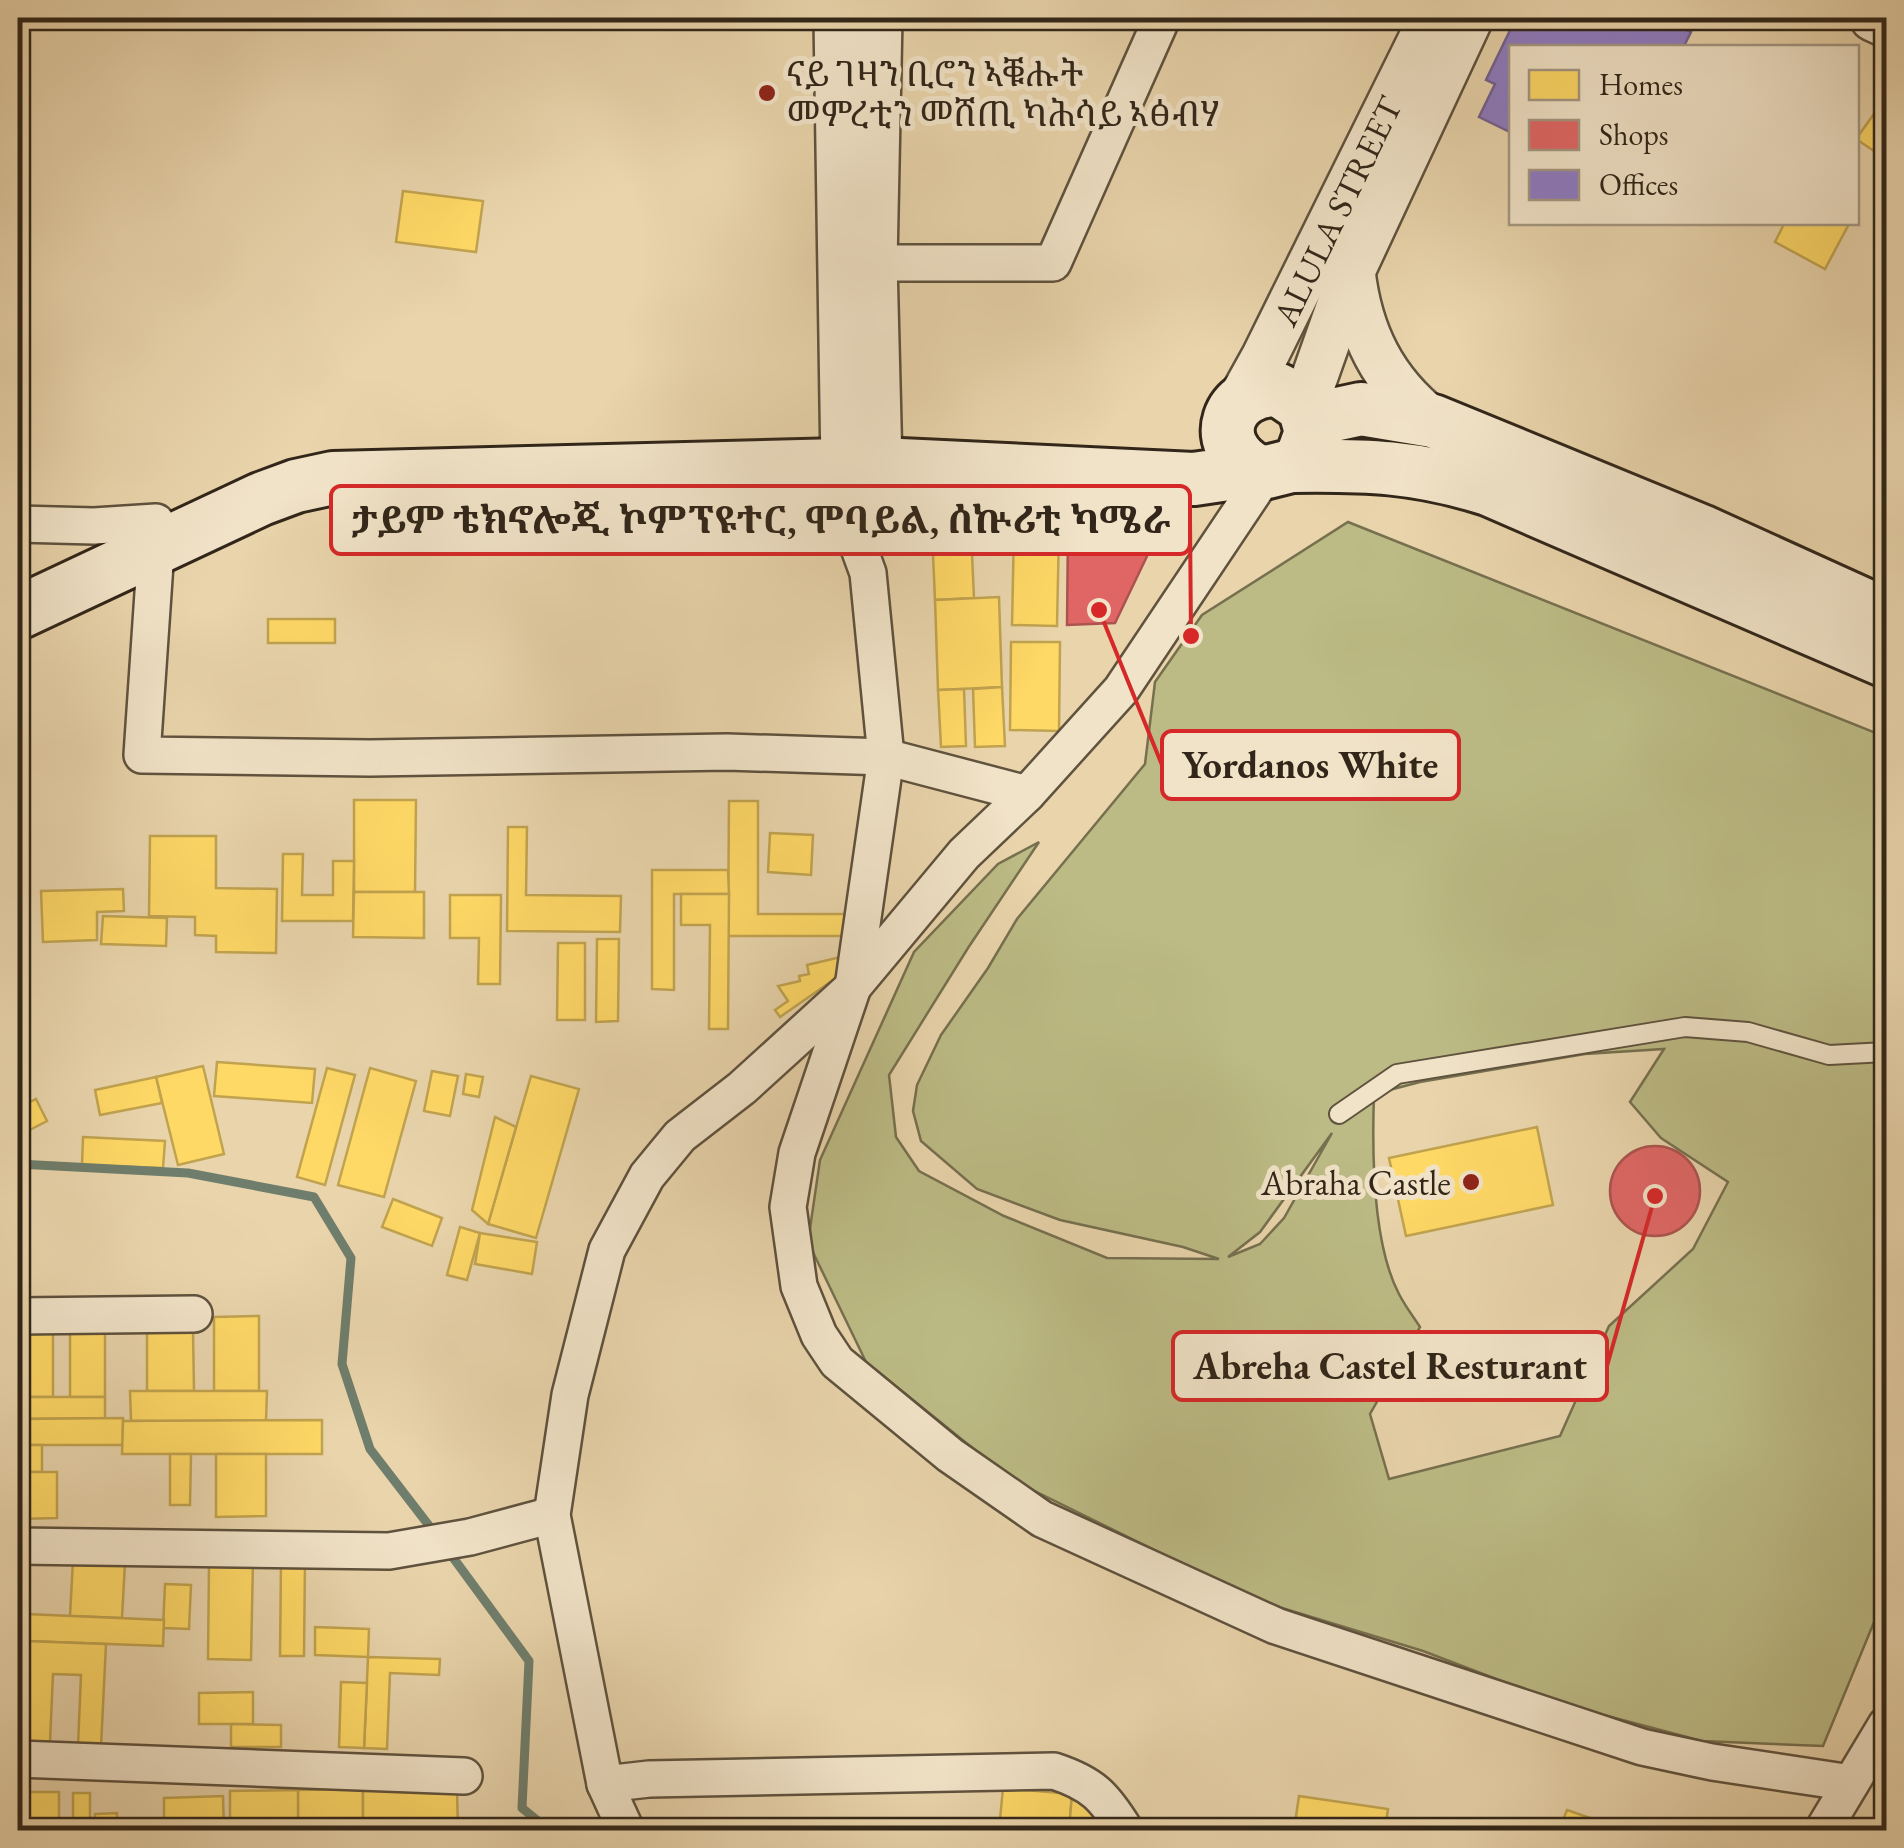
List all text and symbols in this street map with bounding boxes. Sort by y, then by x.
legend [1509,45,1859,225]
place label: ናይ ገዛን ቢሮን ኣቑሑት መምረቲን መሸጢ ካሕሳይ ኣፅብሃ [787,51,1220,136]
text: Homes [1599,65,1683,104]
marker: ናይ ገዛን ቢሮን ኣቑሑት መምረቲን መሸጢ ካሕሳይ ኣፅብሃ [756,82,778,104]
street label: ALULA STREET [1262,88,1412,334]
text: Shops [1599,115,1669,154]
text: Offices [1599,165,1678,204]
callout: ታይም ቴክኖሎጂ ኮምፕዩተር, ሞባይል, ሰኵሪቲ ካሜራ [331,486,1190,554]
text: ታይም ቴክኖሎጂ ኮምፕዩተር, ሞባይል, ሰኵሪቲ ካሜራ [351,495,1171,544]
callout: Yordanos White [1162,731,1459,799]
text: Yordanos White [1182,740,1438,789]
place label: Abraha Castle [1260,1160,1451,1205]
marker: Abraha Castle [1460,1171,1482,1193]
callout: Abreha Castel Resturant [1173,1332,1607,1400]
text: Abreha Castel Resturant [1192,1341,1587,1390]

